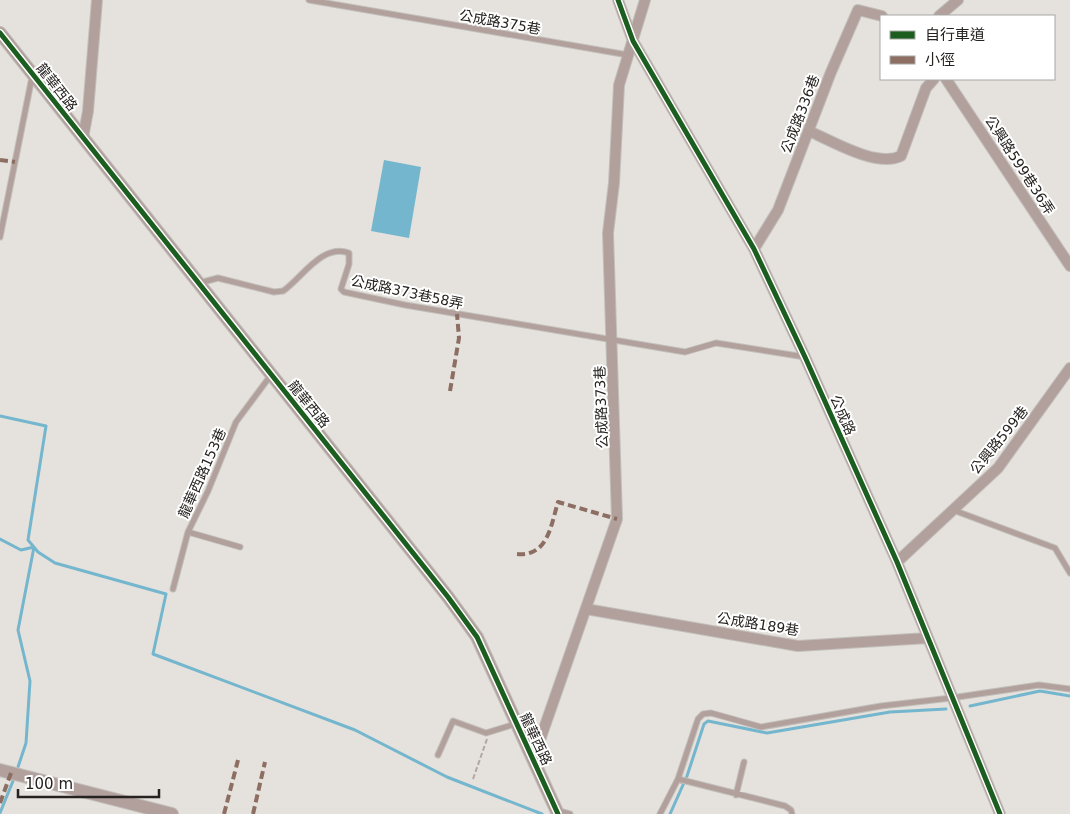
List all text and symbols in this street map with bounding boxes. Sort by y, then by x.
street label: 公成路375巷 [458,7,542,37]
legend [880,15,1055,80]
text: 自行車道 [925,26,985,44]
text: 小徑 [925,51,955,69]
street label: 龍華西路 [33,60,81,114]
street label: 公成路336巷 [778,73,822,155]
street label: 公興路599巷36弄 [982,113,1058,217]
street label: 公成路373巷58弄 [349,272,465,312]
street label: 公成路373巷 [592,365,610,449]
street label: 龍華西路 [285,377,333,431]
street label: 公成路 [827,393,859,437]
street label: 公興路599巷 [967,403,1031,477]
street label: 龍華西路153巷 [175,426,229,520]
street label: 公成路189巷 [716,610,800,638]
street label: 龍華西路 [517,710,555,768]
scale bar [18,766,159,798]
text: 100 m [25,775,73,793]

